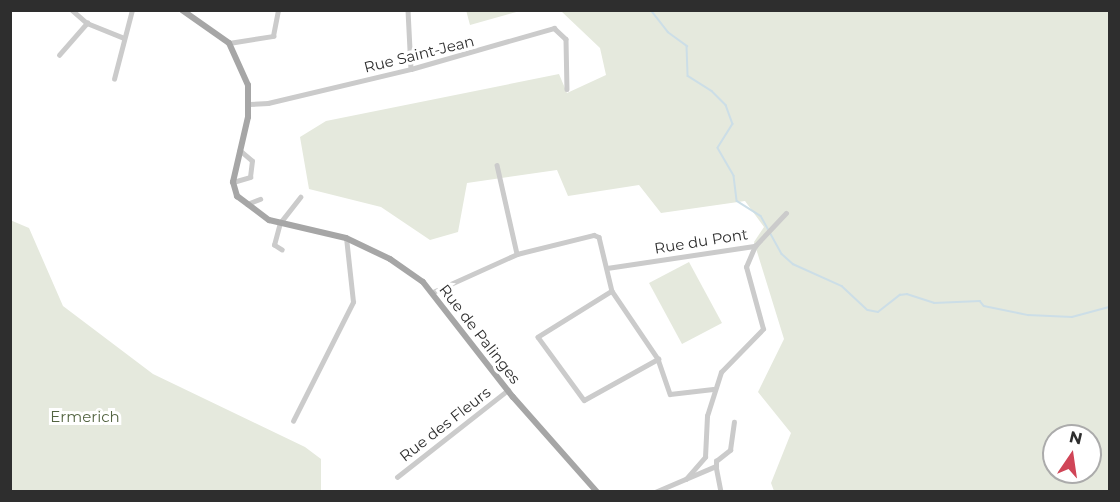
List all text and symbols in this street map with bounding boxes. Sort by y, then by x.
street label: Rue Saint-Jean [362,32,476,76]
street label: Rue du Pont [653,225,749,257]
street label: Rue de Palinges [436,281,524,387]
street label: Rue des Fleurs [396,383,494,465]
park label: Ermerich [50,408,120,426]
north arrow [1042,424,1102,484]
text: N [1067,427,1084,449]

